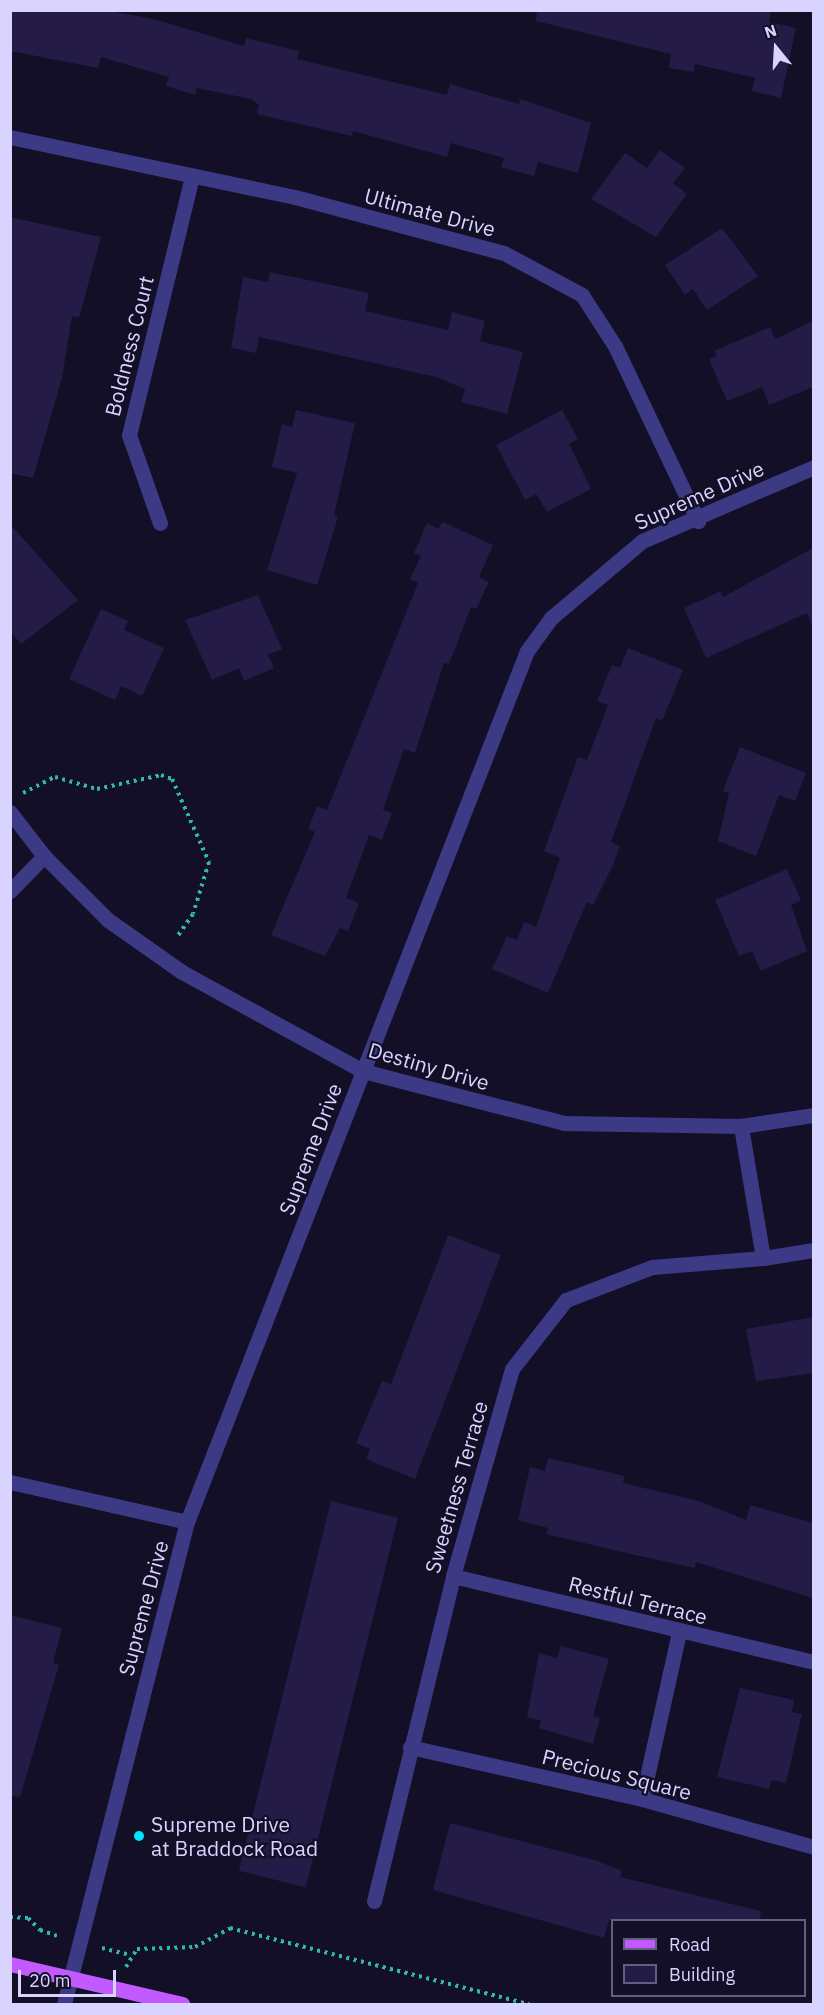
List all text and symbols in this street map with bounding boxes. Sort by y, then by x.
north arrow [746,18,806,78]
text: N [762,20,779,42]
street label: Ultimate Drive [362,182,498,242]
street label: Boldness Court [99,273,159,419]
street label: Supreme Drive [630,455,768,535]
street label: Destiny Drive [366,1037,492,1095]
street label: Supreme Drive [273,1080,347,1218]
street label: Sweetness Terrace [419,1398,493,1576]
street label: Supreme Drive [113,1538,173,1678]
street label: Restful Terrace [566,1571,710,1629]
street label: Precious Square [540,1743,694,1805]
place label: Supreme Drive at Braddock Road [151,1811,318,1861]
marker: Supreme Drive at Braddock Road [132,1829,146,1843]
legend [611,1919,806,1997]
text: Road [669,1933,710,1956]
scale bar [21,1958,118,1996]
text: Building [669,1963,735,1986]
text: 20 m [29,1969,71,1992]

